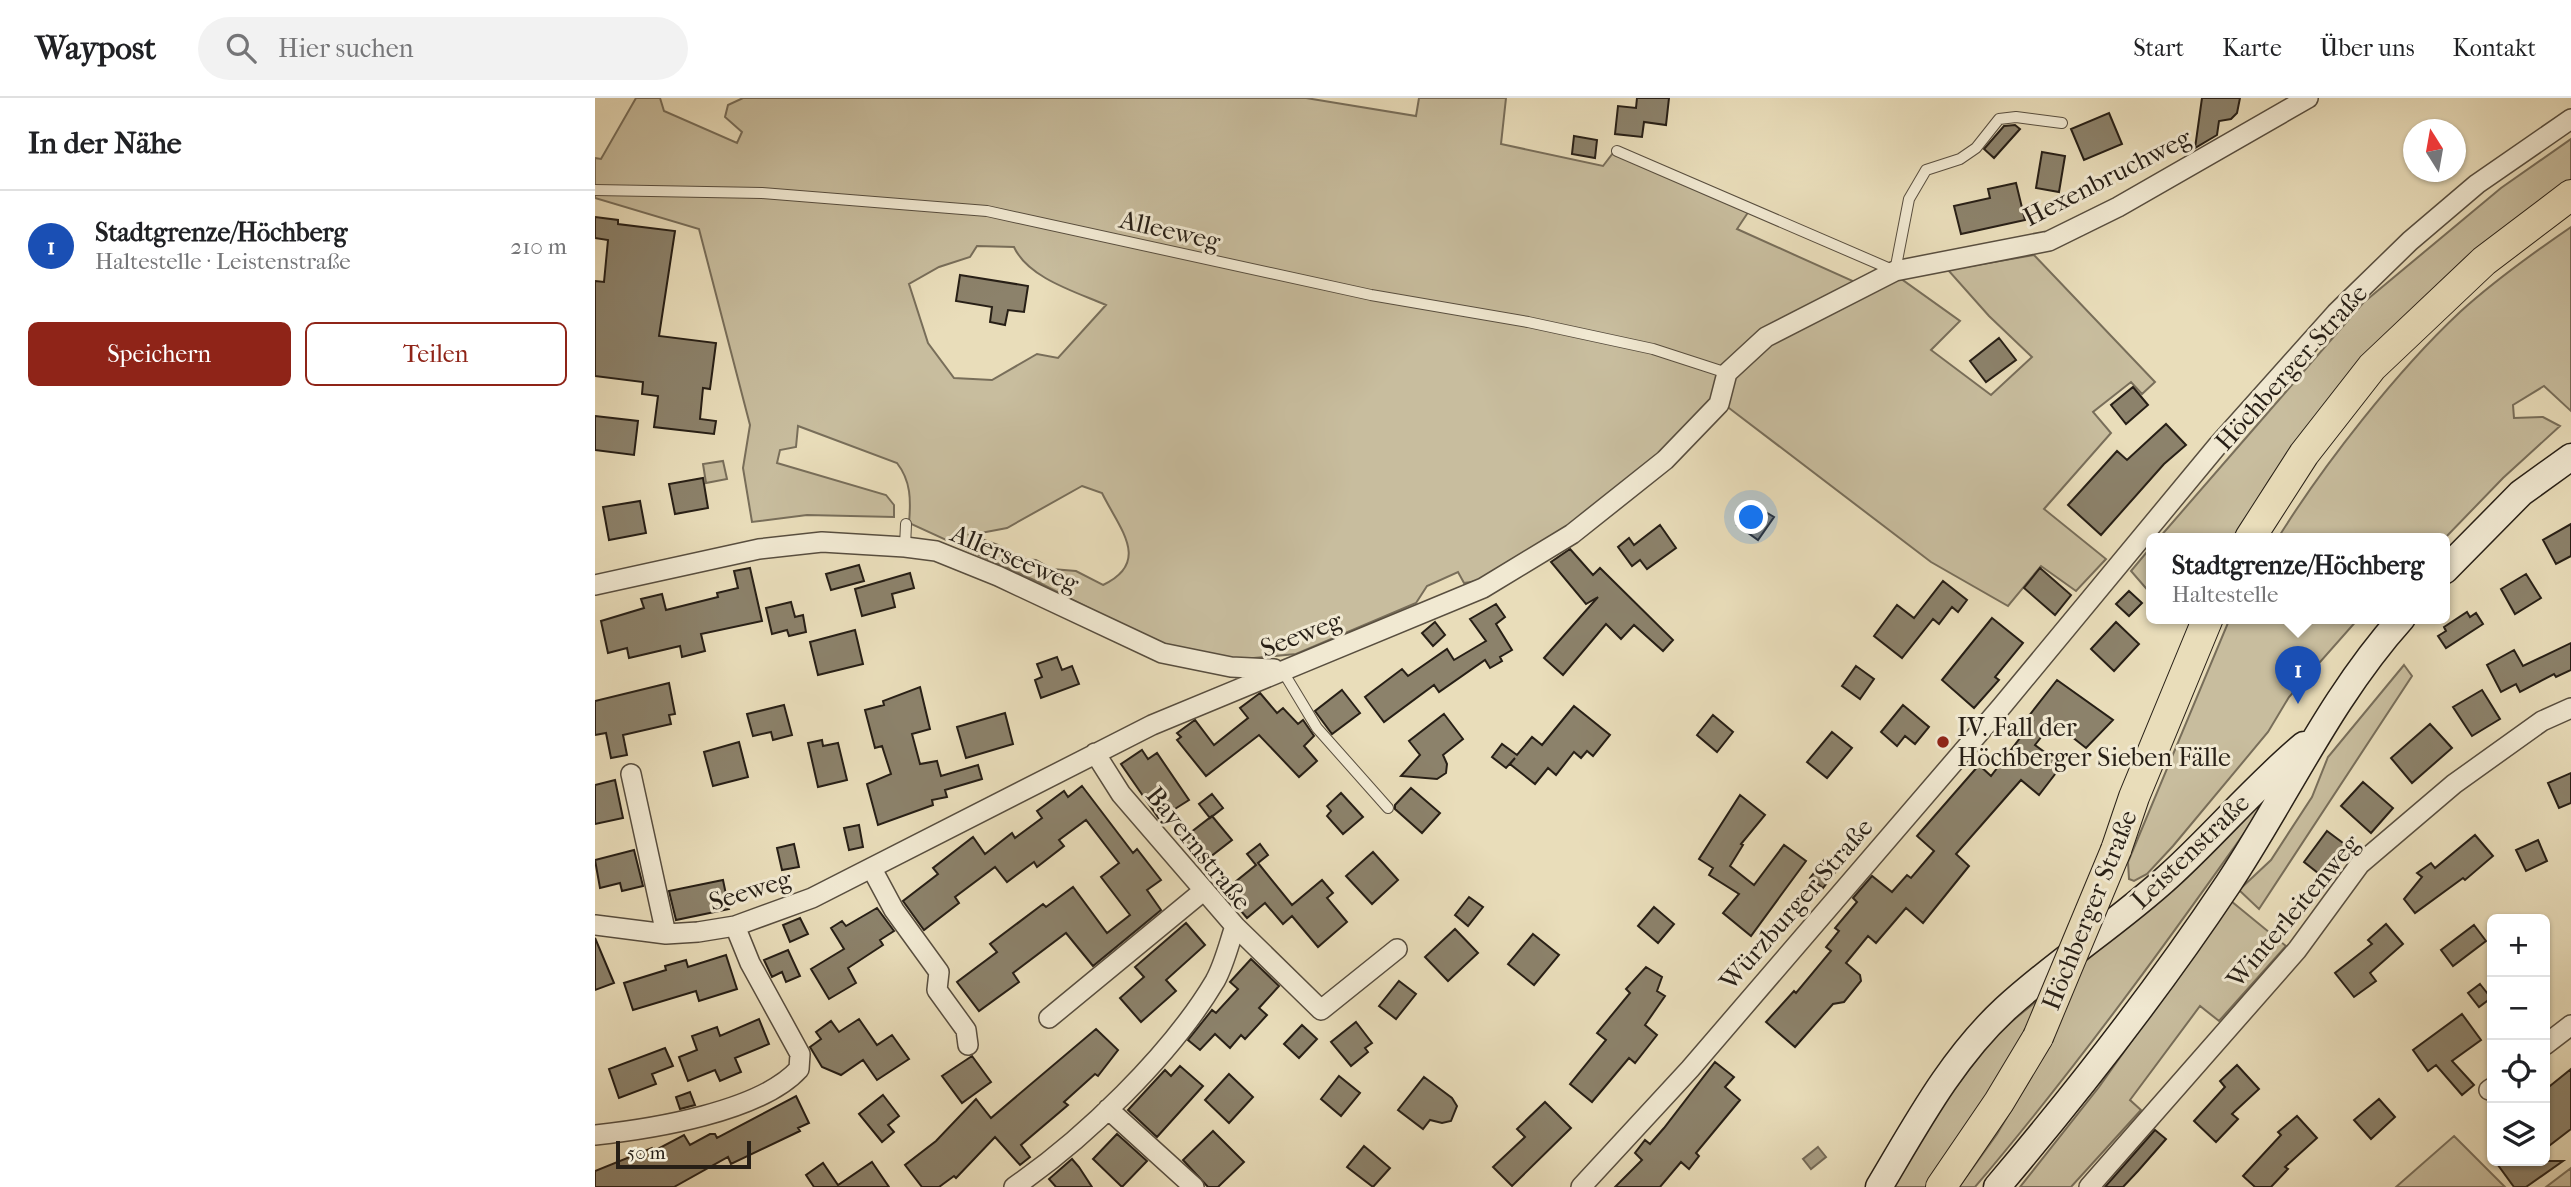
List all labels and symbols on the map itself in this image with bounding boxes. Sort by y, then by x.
north arrow [2403,119,2466,182]
street label: Hexenbruchweg [2018,121,2197,233]
street label: Alleeweg [1116,204,1224,257]
street label: Höchberger Straße [2209,278,2374,457]
your location [1734,500,1768,534]
street label: Allerseeweg [945,517,1084,600]
street label: Seeweg [1256,604,1347,664]
pin: 1 [2275,646,2321,704]
place label: IV. Fall der Höchberger Sieben Fälle [1957,712,2231,773]
marker: IV. Fall der Höchberger Sieben Fälle [1935,734,1951,750]
street label: Bayernstraße [1139,780,1258,916]
street label: Leistenstraße [2125,787,2256,915]
street label: Höchberger Straße [2035,806,2144,1015]
street label: Würzburger Straße [1713,812,1880,997]
street label: Winterleitenweg [2220,827,2367,995]
street label: Seeweg [705,863,796,918]
scale bar [616,1138,751,1170]

